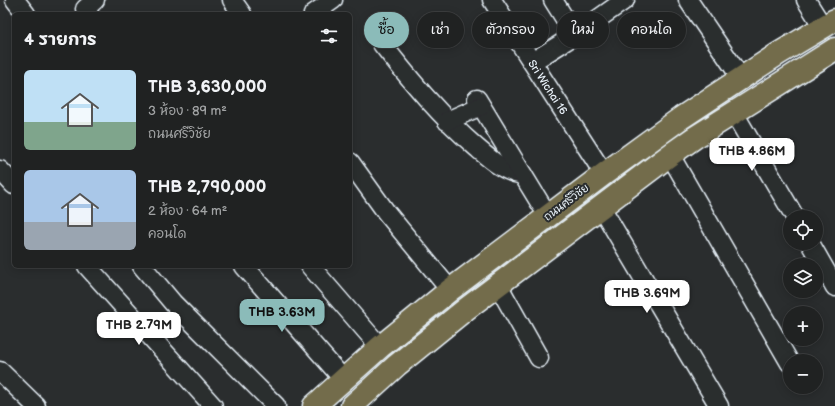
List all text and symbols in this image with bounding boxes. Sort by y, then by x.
chip: ซื้อ [364,12,409,48]
chip: เช่า [417,12,464,48]
chip: ตัวกรอง [472,12,549,48]
chip: ใหม่ [557,12,609,48]
chip: คอนโด [617,12,686,48]
icon: filters [318,25,340,47]
text: 4 รายการ [24,30,97,50]
street label: Sri Wichai 16 [525,58,570,117]
text: THB 3,630,000 [148,77,267,97]
icon: home [56,86,104,134]
text: 3 ห้อง · 89 m² [148,103,227,119]
text: ถนนศรีวิชัย [148,126,211,142]
pin: THB 4.86M [706,138,798,172]
text: THB 4.86M [718,143,786,159]
text: THB 2,790,000 [148,177,266,197]
street label: ถนนศรีวิชัย [541,180,591,224]
icon: home [56,186,104,234]
text: 2 ห้อง · 64 m² [148,203,227,219]
map controls [783,210,823,394]
button: locate [783,210,823,250]
text: คอนโด [148,226,186,242]
button: layers [783,258,823,298]
pin: THB 3.69M [601,280,693,314]
text: THB 3.69M [614,285,680,301]
pin: THB 3.63M [236,299,328,333]
text: THB 3.63M [249,304,315,320]
button: + [783,306,823,346]
pin: THB 2.79M [93,312,185,346]
text: THB 2.79M [106,317,172,333]
button: − [783,354,823,394]

